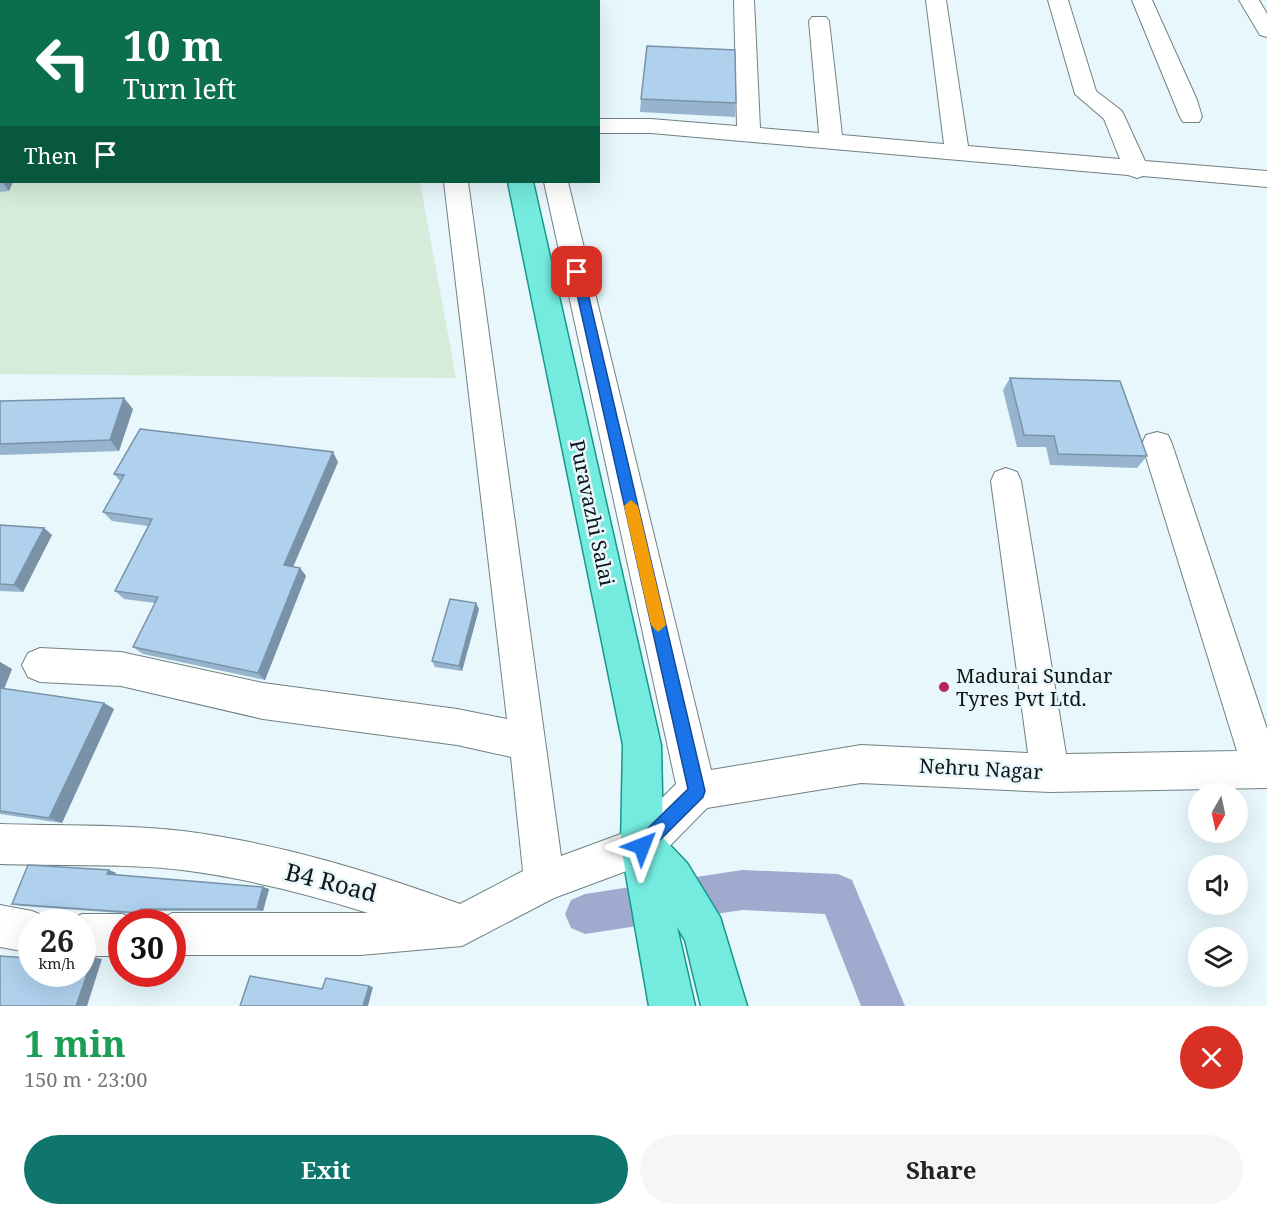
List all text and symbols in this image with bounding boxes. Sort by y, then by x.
text: 10 m [123,16,223,73]
icon: left [24,24,102,102]
text: Turn left [123,70,236,107]
icon: arrive [89,138,122,171]
text: Then [24,140,77,170]
pin [551,246,602,297]
icon: arrive [560,255,593,288]
street label: Puravazhi Salai [564,437,621,589]
place label: Madurai Sundar Tyres Pvt Ltd. [956,662,1113,712]
marker: Madurai Sundar Tyres Pvt Ltd. [937,680,951,694]
street label: Nehru Nagar [918,752,1044,785]
north arrow [1188,783,1248,843]
map controls [1188,783,1248,987]
position arrow [610,814,674,878]
street label: B4 Road [282,854,381,909]
button: sound [1188,855,1248,915]
speed limit sign: 30 [108,909,186,987]
text: 26 [40,920,74,961]
button: layers [1188,927,1248,987]
text: km/h [39,953,75,973]
text: 1 min [24,1019,126,1068]
button: close [1180,1026,1243,1089]
text: 150 m · 23:00 [24,1066,147,1093]
button: Exit [24,1135,628,1204]
button: Share [640,1135,1243,1204]

